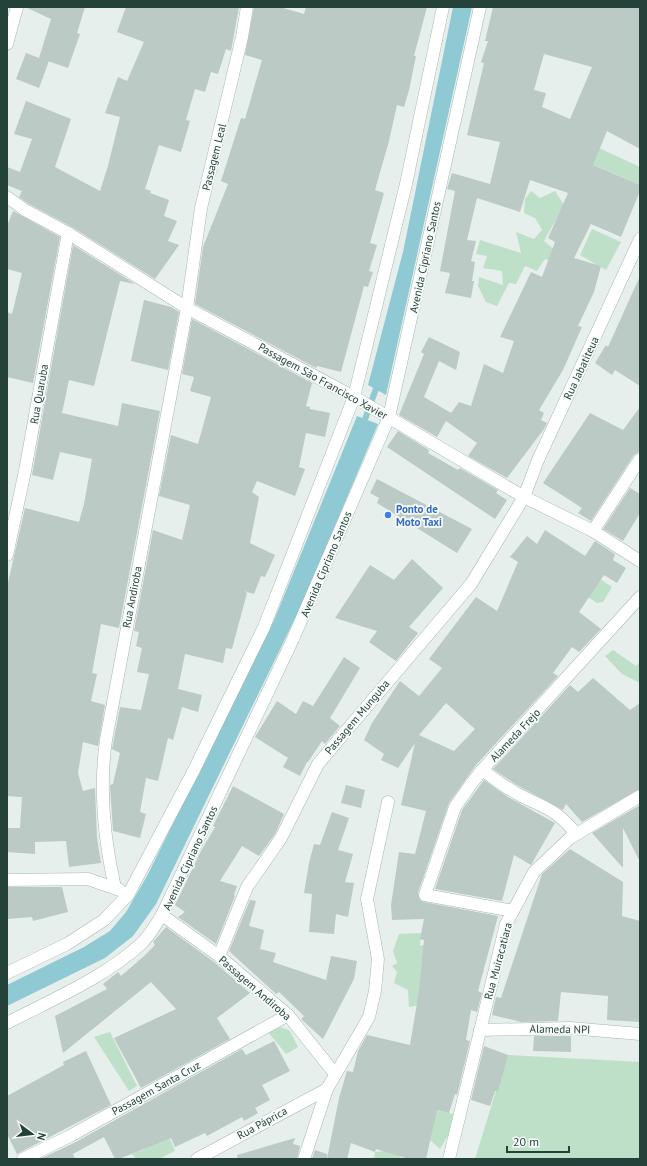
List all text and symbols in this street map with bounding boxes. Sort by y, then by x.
street label: Passagem Leal [199,121,229,192]
street label: Avenida Cipriano Santos [406,200,444,314]
street label: Rua Jabatiteua [560,334,602,402]
street label: Passagem São Francisco Xavier [256,340,390,423]
street label: Rua Quaruba [27,363,51,425]
place label: Ponto de Moto Taxi [396,502,442,529]
street label: Avenida Cipriano Santos [297,509,355,619]
marker: Ponto de Moto Taxi [383,510,393,520]
street label: Rua Andiroba [119,565,145,629]
street label: Passagem Munguba [322,677,392,757]
street label: Alameda Frejo [487,705,543,765]
street label: Avenida Cipriano Santos [160,803,221,912]
street label: Rua Muiracatiara [481,921,515,1001]
street label: Passagem Andiroba [216,953,294,1023]
street label: Alameda NPI [530,1021,590,1037]
street label: Passagem Santa Cruz [109,1058,203,1118]
street label: Rua Páprica [235,1104,289,1142]
north arrow [12,1114,52,1154]
scale bar [507,1128,569,1154]
text: N [34,1131,49,1142]
text: 20 m [513,1134,539,1149]

